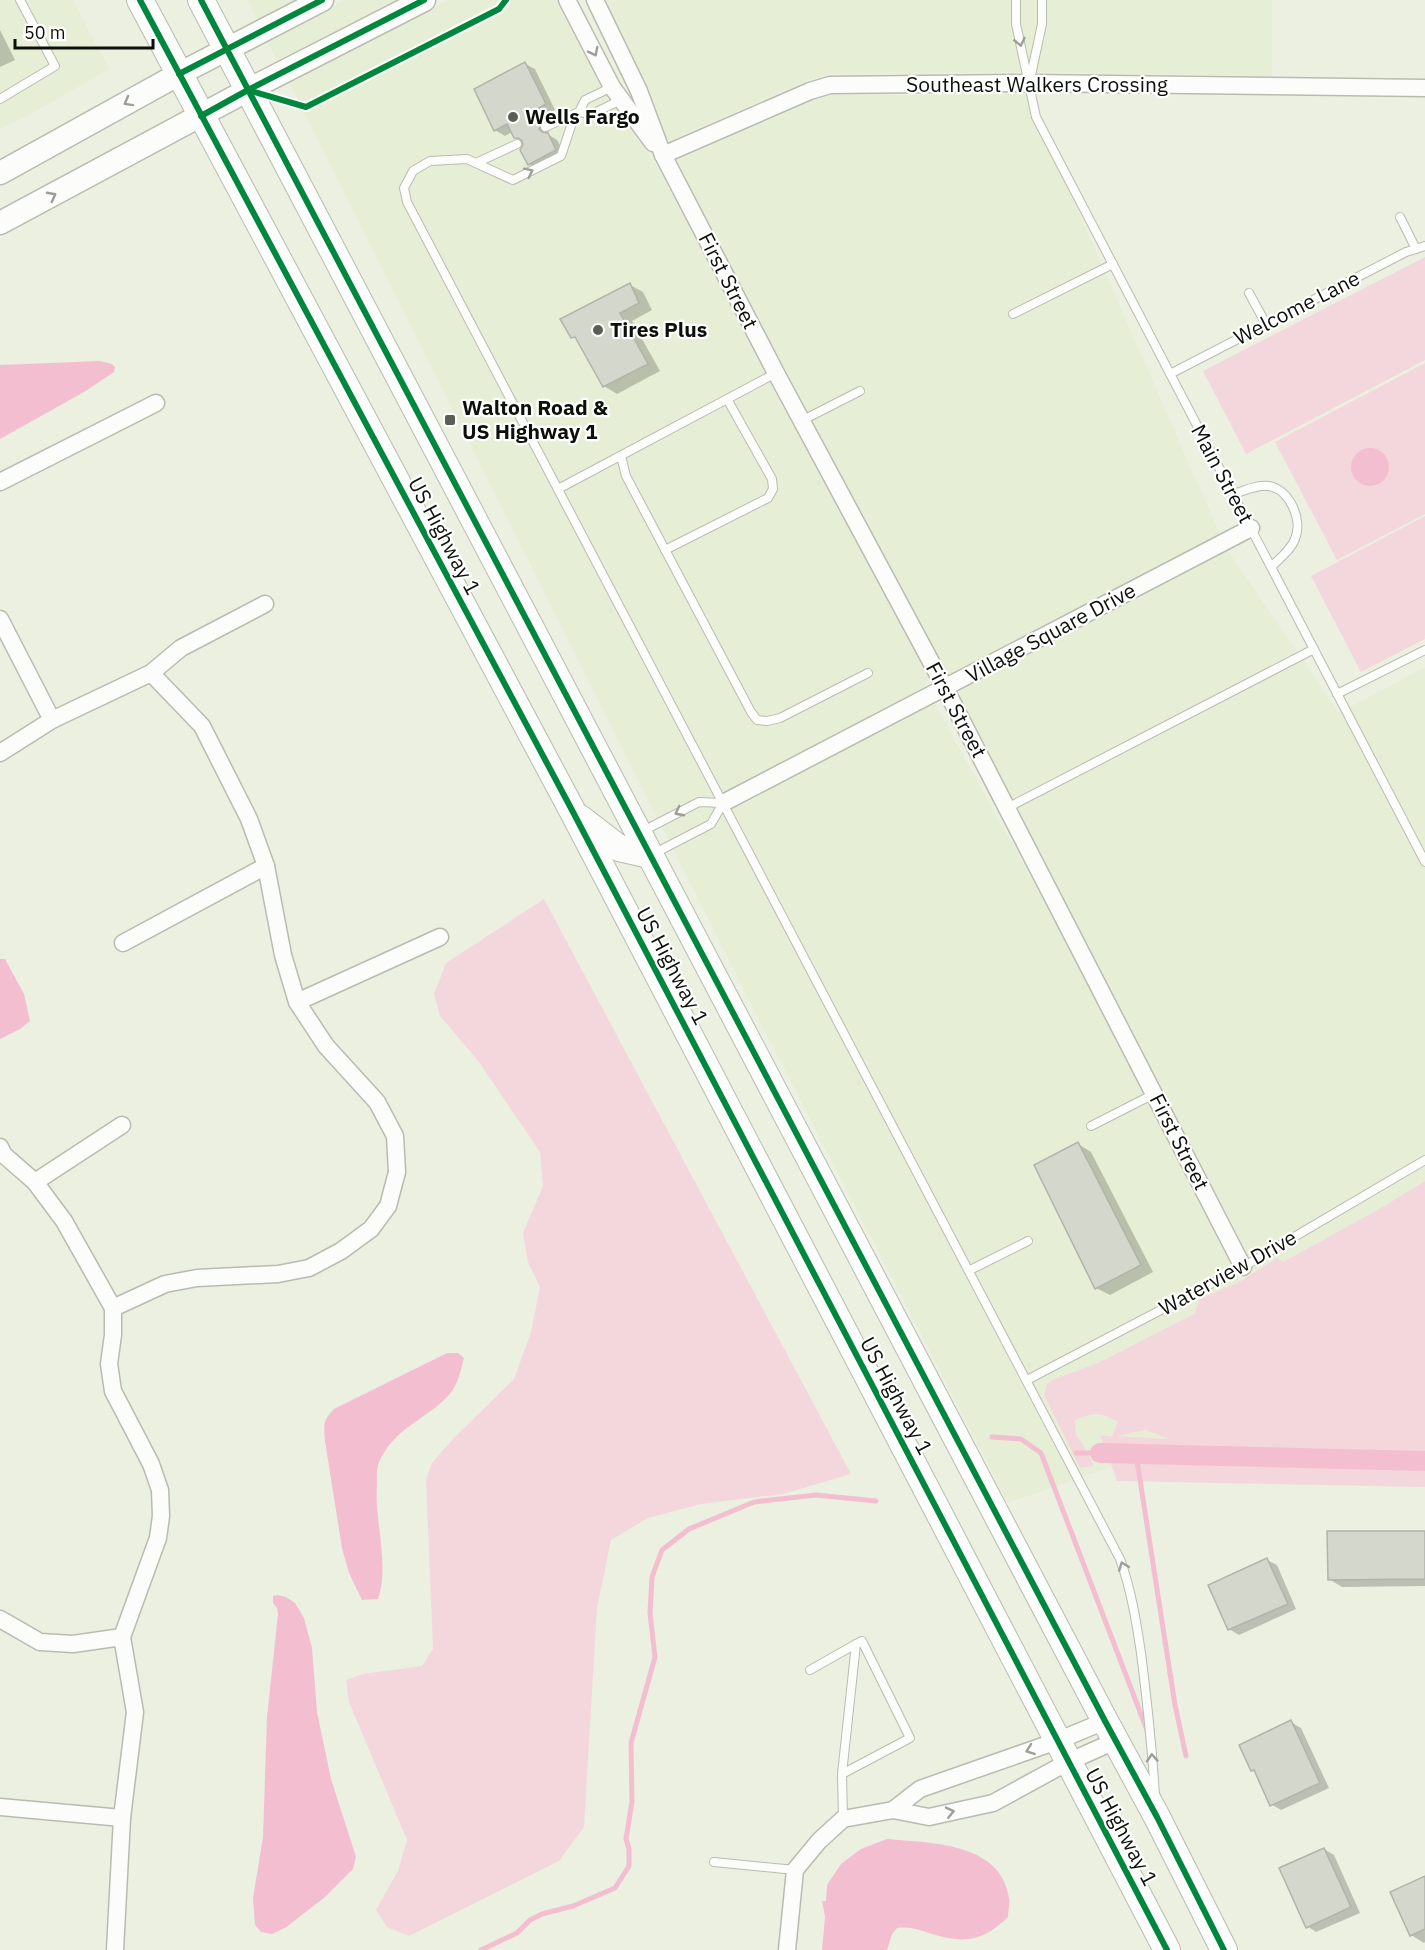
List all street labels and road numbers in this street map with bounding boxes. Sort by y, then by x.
street label: Southeast Walkers Crossing [906,70,1168,98]
street label: First Street [693,228,765,334]
street label: Welcome Lane [1229,263,1364,351]
street label: Main Street [1185,419,1261,528]
street label: US Highway 1 [402,472,488,599]
street label: Village Square Drive [961,576,1140,689]
street label: First Street [920,657,994,762]
street label: US Highway 1 [630,902,716,1029]
street label: First Street [1144,1089,1216,1195]
street label: Waterview Drive [1154,1223,1301,1322]
street label: US Highway 1 [854,1332,940,1459]
street label: US Highway 1 [1079,1763,1165,1890]

